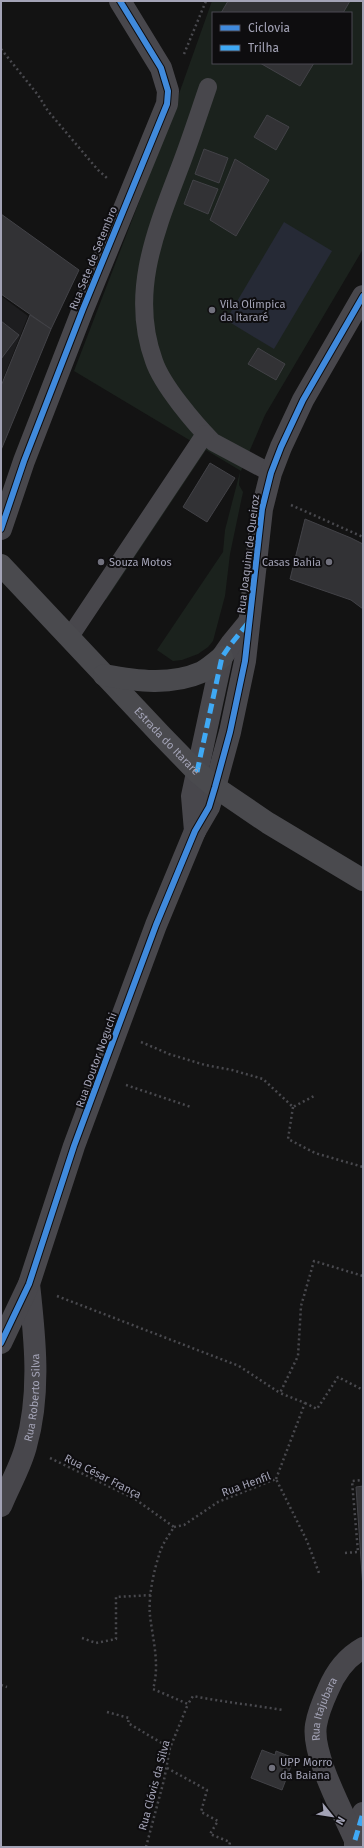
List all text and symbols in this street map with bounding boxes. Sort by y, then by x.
legend [212,12,352,64]
text: Ciclovia [248,21,290,35]
text: Trilha [248,41,279,55]
street label: Rua Sete de Setembro [67,205,120,312]
place label: Vila Olímpica da Itararé [220,298,285,324]
marker: Vila Olímpica da Itararé [207,305,217,315]
street label: Rua Joaquim de Queiroz [235,494,262,614]
place label: Souza Motos [109,556,172,569]
place label: Casas Bahia [262,556,321,569]
marker: Souza Motos [96,557,106,567]
marker: Casas Bahia [324,557,334,567]
street label: Estrada do Itararé [131,705,202,778]
street label: Rua Doutor Noguchi [73,1011,120,1109]
street label: Rua Roberto Silva [21,1353,42,1443]
street label: Rua César França [62,1451,143,1501]
street label: Rua Henfil [220,1470,273,1499]
street label: Rua Itajubara [309,1675,340,1742]
street label: Rua Clóvis da Silva [136,1739,173,1832]
place label: UPP Morro da Baiana [280,1756,333,1782]
marker: UPP Morro da Baiana [267,1763,277,1773]
north arrow [312,1796,352,1836]
text: N [333,1814,348,1827]

